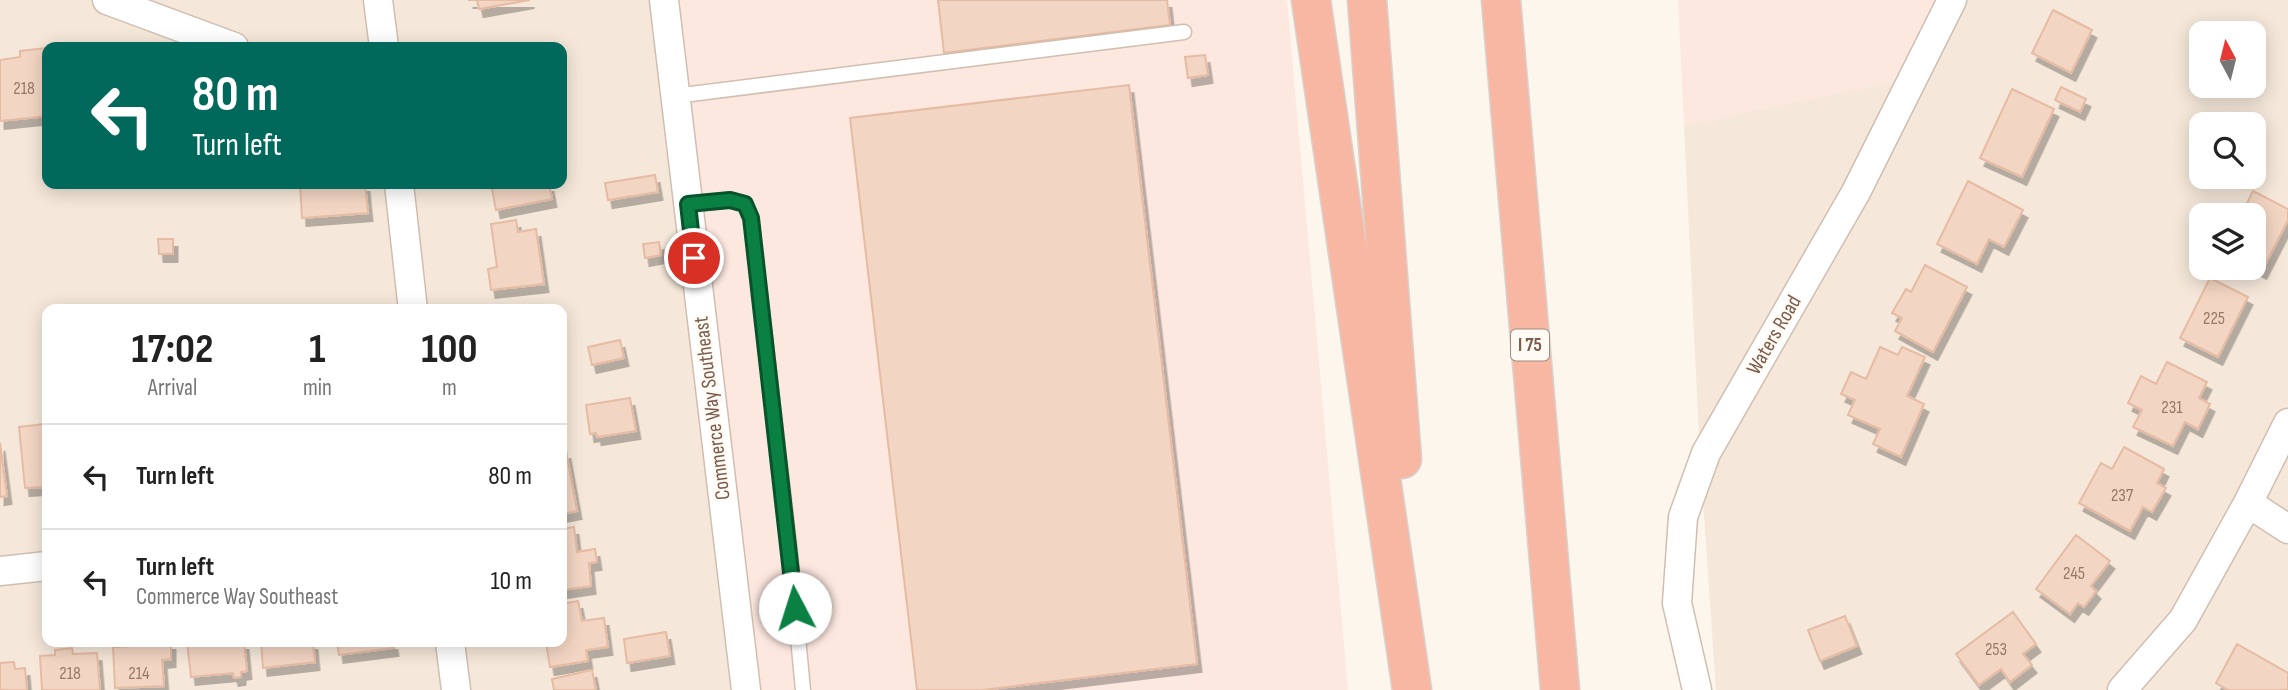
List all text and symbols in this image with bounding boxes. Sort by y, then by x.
north arrow [2189,21,2266,98]
map controls [2189,21,2266,280]
text: 80 m [192,66,279,125]
icon: left [77,70,168,161]
house number: 218 [13,78,35,99]
button: search [2189,112,2266,189]
text: Turn left [192,126,282,165]
button: layers [2189,203,2266,280]
pin [664,228,724,288]
icon: arrive [675,239,713,277]
street label: Waters Road [1741,291,1807,379]
house number: 225 [2203,308,2225,329]
street label: Commerce Way Southeast [688,315,736,501]
text: 17:02 [131,324,214,375]
text: 1 [309,324,326,375]
text: 100 [421,324,478,375]
road number: I 75 [1511,330,1549,360]
text: Arrival [148,374,197,402]
text: min [303,374,332,402]
text: m [442,374,457,402]
house number: 231 [2161,397,2183,418]
icon: left [77,458,115,496]
text: Turn left [136,461,214,492]
text: 80 m [488,461,532,492]
house number: 237 [2111,485,2134,506]
text: Turn left [136,552,214,583]
icon: left [77,563,115,601]
house number: 245 [2063,563,2085,584]
text: 10 m [490,566,532,597]
position arrow [758,571,832,645]
text: Commerce Way Southeast [136,583,338,611]
house number: 253 [1985,639,2007,660]
house number: 218 [59,663,81,684]
house number: 214 [128,663,150,684]

